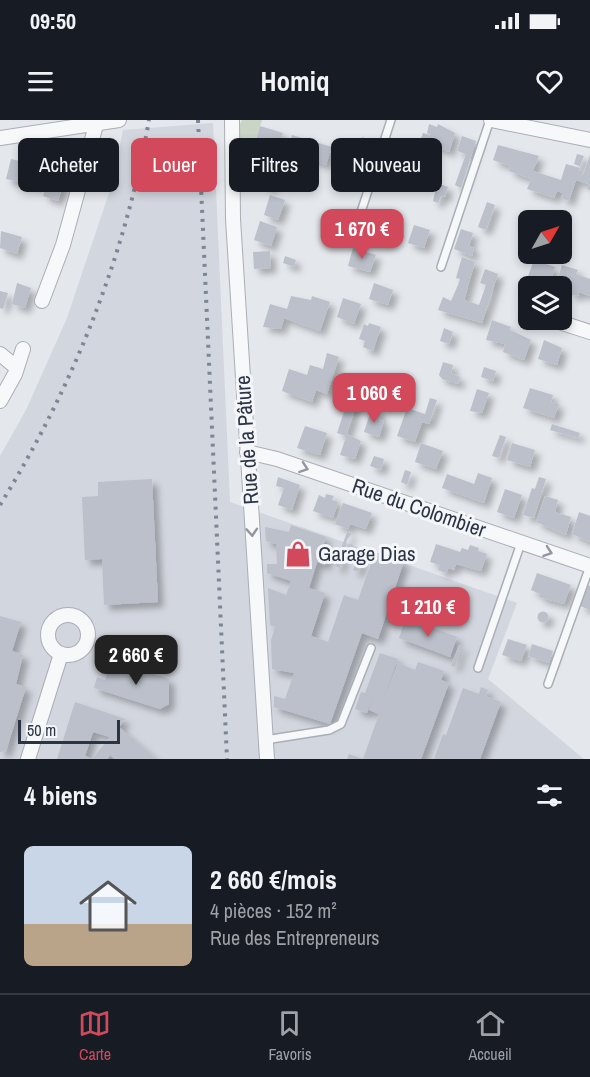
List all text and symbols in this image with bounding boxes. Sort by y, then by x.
text: 09:50 [30,6,76,36]
text: Homiq [261,63,329,99]
icon: menu [24,65,57,98]
icon: heart [533,65,566,98]
chip: Acheter [18,138,119,192]
chip: Louer [131,138,217,192]
chip: Filtres [229,138,319,192]
chip: Nouveau [331,138,442,192]
pin: 1 670 € [307,209,417,260]
north arrow [518,210,572,264]
map controls [518,210,572,330]
text: 1 670 € [335,215,389,242]
button: layers [518,276,572,330]
pin: 1 060 € [319,373,429,424]
street label: Rue de la Pâture [228,375,265,506]
text: 1 060 € [347,379,401,406]
one-way arrow [298,461,309,474]
street label: Rue du Colombier [348,471,490,544]
one-way arrow [246,527,259,536]
shop icon: Garage Dias [283,539,313,569]
place label: Garage Dias [318,539,416,568]
one-way arrow [542,544,553,557]
pin: 1 210 € [373,587,483,638]
text: 1 210 € [401,593,455,620]
pin: 2 660 € [81,635,191,686]
text: 2 660 € [109,641,163,668]
scale bar [18,717,120,744]
text: 50 m [27,719,56,741]
text: 4 biens [24,778,97,813]
icon: filters [533,779,566,812]
text: 2 660 €/mois [210,862,337,897]
icon: home [72,870,144,942]
text: 4 pièces · 152 m² [210,897,337,924]
text: Rue des Entrepreneurs [210,924,380,951]
tab: Carte [78,1007,111,1065]
tab: Favoris [268,1007,312,1065]
tab: Accueil [468,1007,512,1065]

